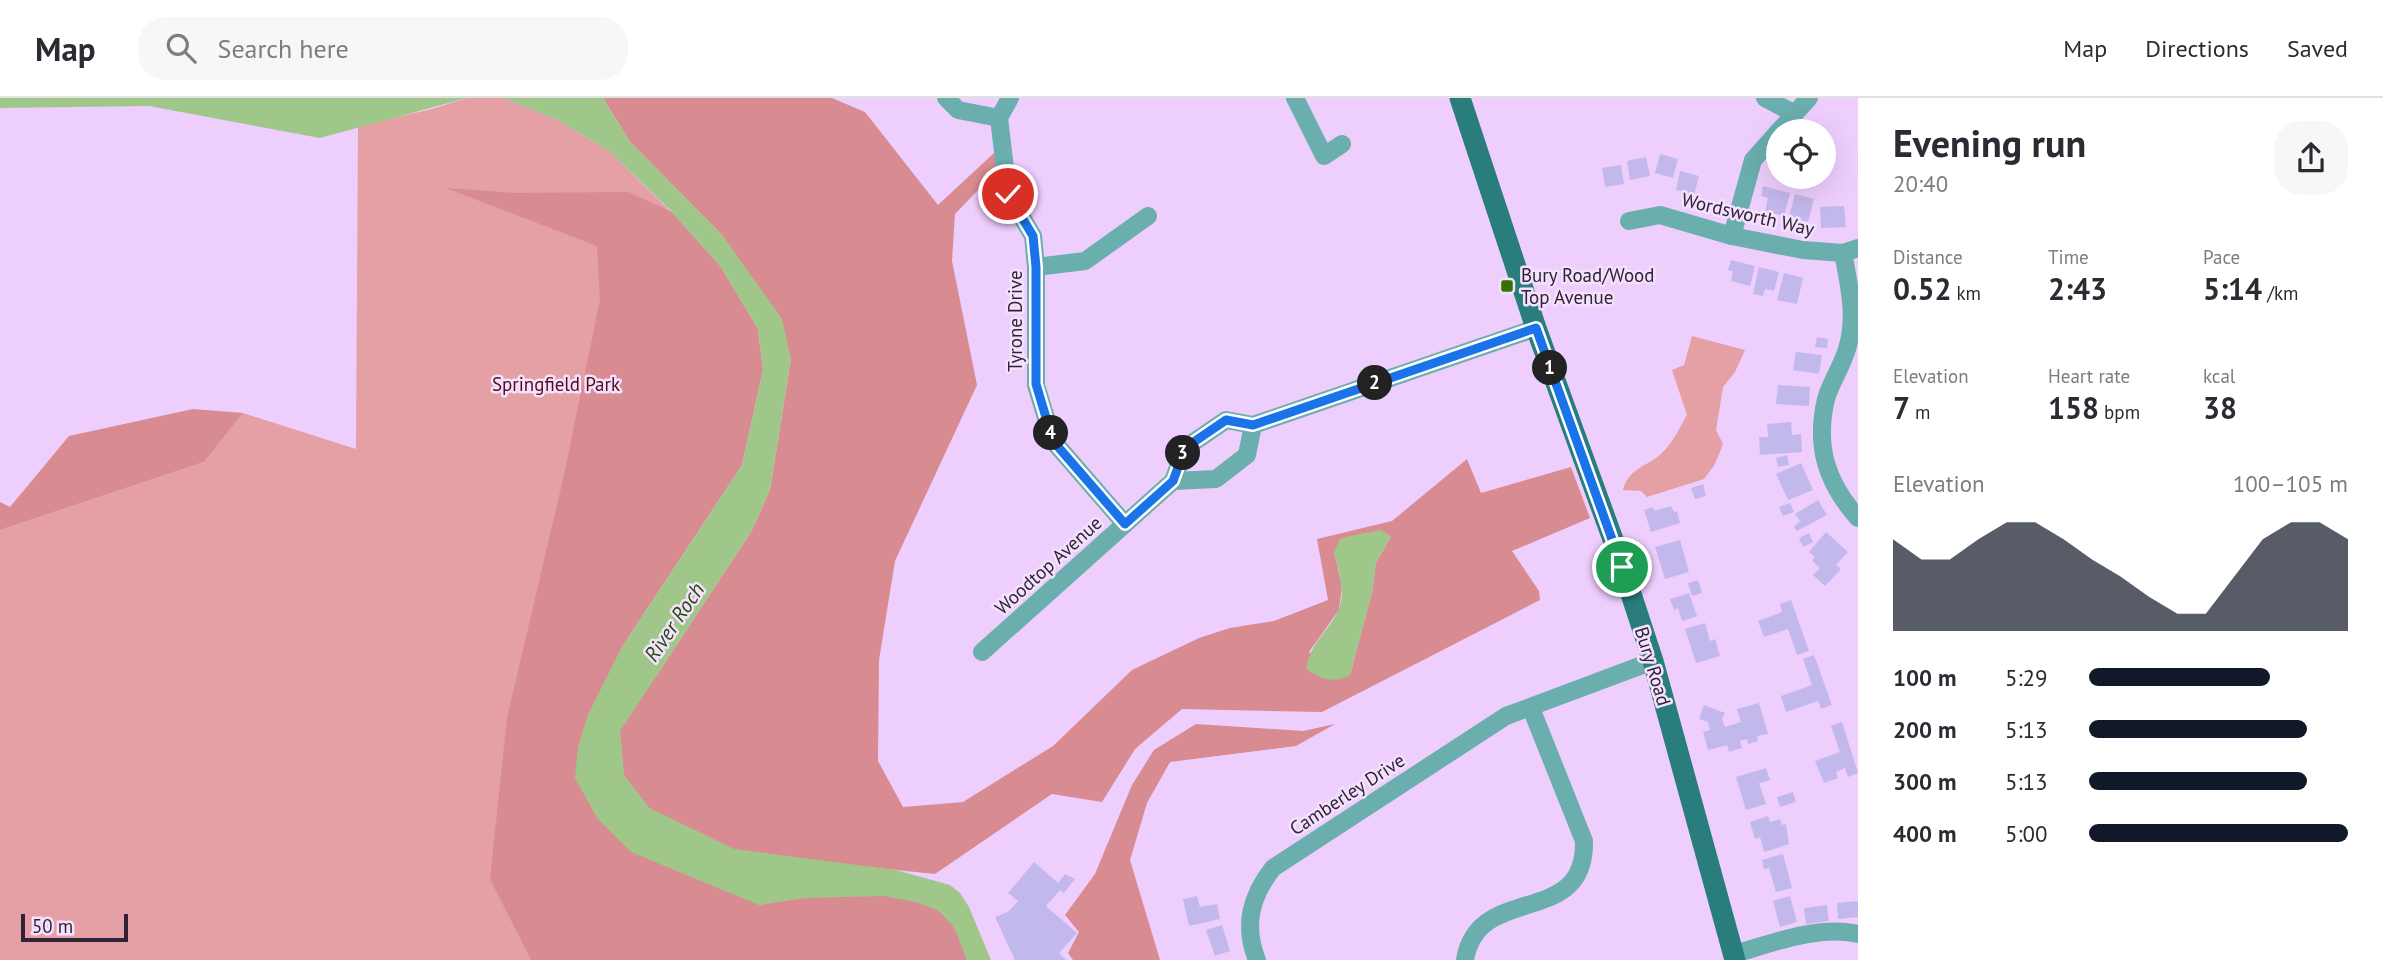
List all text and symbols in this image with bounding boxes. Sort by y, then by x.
search box [138,17,628,80]
text: Map [35,27,96,70]
icon: search [162,29,200,67]
text: Search here [218,32,349,65]
text: Map [2063,33,2107,64]
text: Directions [2145,33,2249,64]
text: Saved [2287,33,2348,64]
text: Evening run [1893,118,2086,167]
map controls [1766,119,1836,189]
button: locate [1766,119,1836,189]
button: share [2274,121,2348,195]
pin [978,164,1038,224]
text: 20:40 [1893,169,1948,198]
icon: check [989,175,1027,213]
street label: Wordsworth Way [1679,187,1817,241]
text: Distance [1893,245,1963,269]
text: Time [2048,245,2089,269]
text: Pace [2203,245,2240,269]
place label: Bury Road/Wood Top Avenue [1521,263,1655,309]
text: 0.52 [1893,269,1951,308]
text: 2:43 [2048,269,2107,308]
text: 5:14 [2203,269,2262,308]
street label: Tyrone Drive [1003,270,1027,372]
marker: Bury Road/Wood Top Avenue [1499,278,1515,294]
text: km [1951,281,1981,305]
text: /km [2262,281,2298,305]
pin: 1 [1532,350,1568,386]
text: 1 [1544,355,1555,379]
text: Elevation [1893,364,1969,388]
text: Heart rate [2048,364,2130,388]
text: kcal [2203,364,2235,388]
pin: 2 [1358,366,1392,400]
text: 2 [1369,370,1380,394]
park label: Springfield Park [492,372,620,396]
text: 7 [1893,388,1910,427]
text: 158 [2048,388,2099,427]
text: 38 [2203,388,2237,427]
text: m [1910,400,1931,424]
text: bpm [2099,400,2140,424]
pin: 4 [1034,416,1068,450]
text: 4 [1045,420,1056,444]
pin: 3 [1166,436,1200,470]
text: 3 [1177,440,1188,464]
text: Elevation [1893,469,1985,498]
text: 100–105 m [2233,469,2348,498]
street label: Woodtop Avenue [989,511,1107,619]
pin [1592,537,1652,597]
icon: arrive [1603,548,1641,586]
water label: River Roch [638,577,710,667]
street label: Bury Road [1630,624,1676,708]
text: 100 m [1893,663,1956,692]
text: 5:29 [2005,663,2048,692]
text: 200 m [1893,715,1956,744]
text: 5:13 [2005,715,2048,744]
street label: Camberley Drive [1285,748,1409,840]
text: 300 m [1893,767,1956,796]
text: 5:13 [2005,767,2048,796]
text: 400 m [1893,819,1956,848]
text: 5:00 [2005,819,2048,848]
scale bar [21,911,128,943]
text: 50 m [32,914,73,938]

